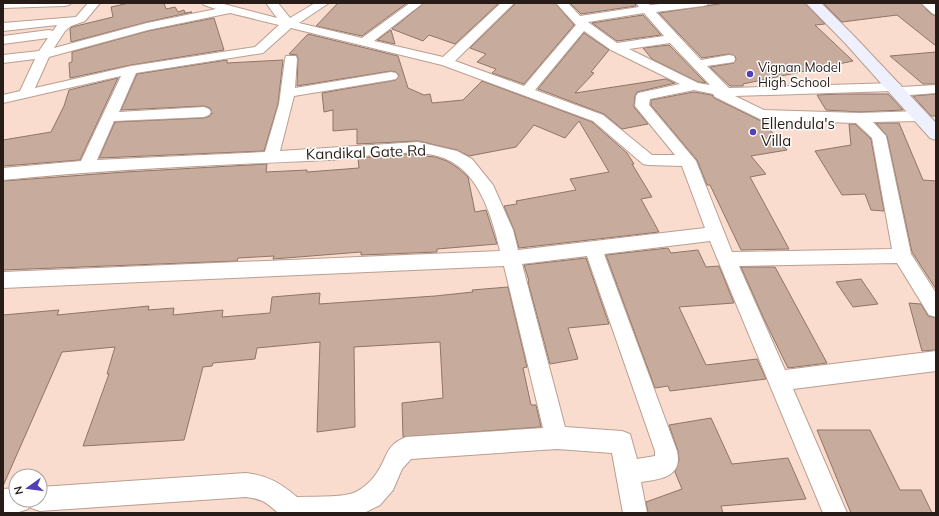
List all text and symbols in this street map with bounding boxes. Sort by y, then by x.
place label: Vignan Model High School [758,59,841,90]
marker: Vignan Model High School [745,69,755,79]
place label: Ellendula's Villa [761,114,835,150]
marker: Ellendula's Villa [748,127,758,137]
street label: Kandikal Gate Rd [305,140,427,164]
north arrow [8,468,48,508]
text: N [10,485,26,496]

